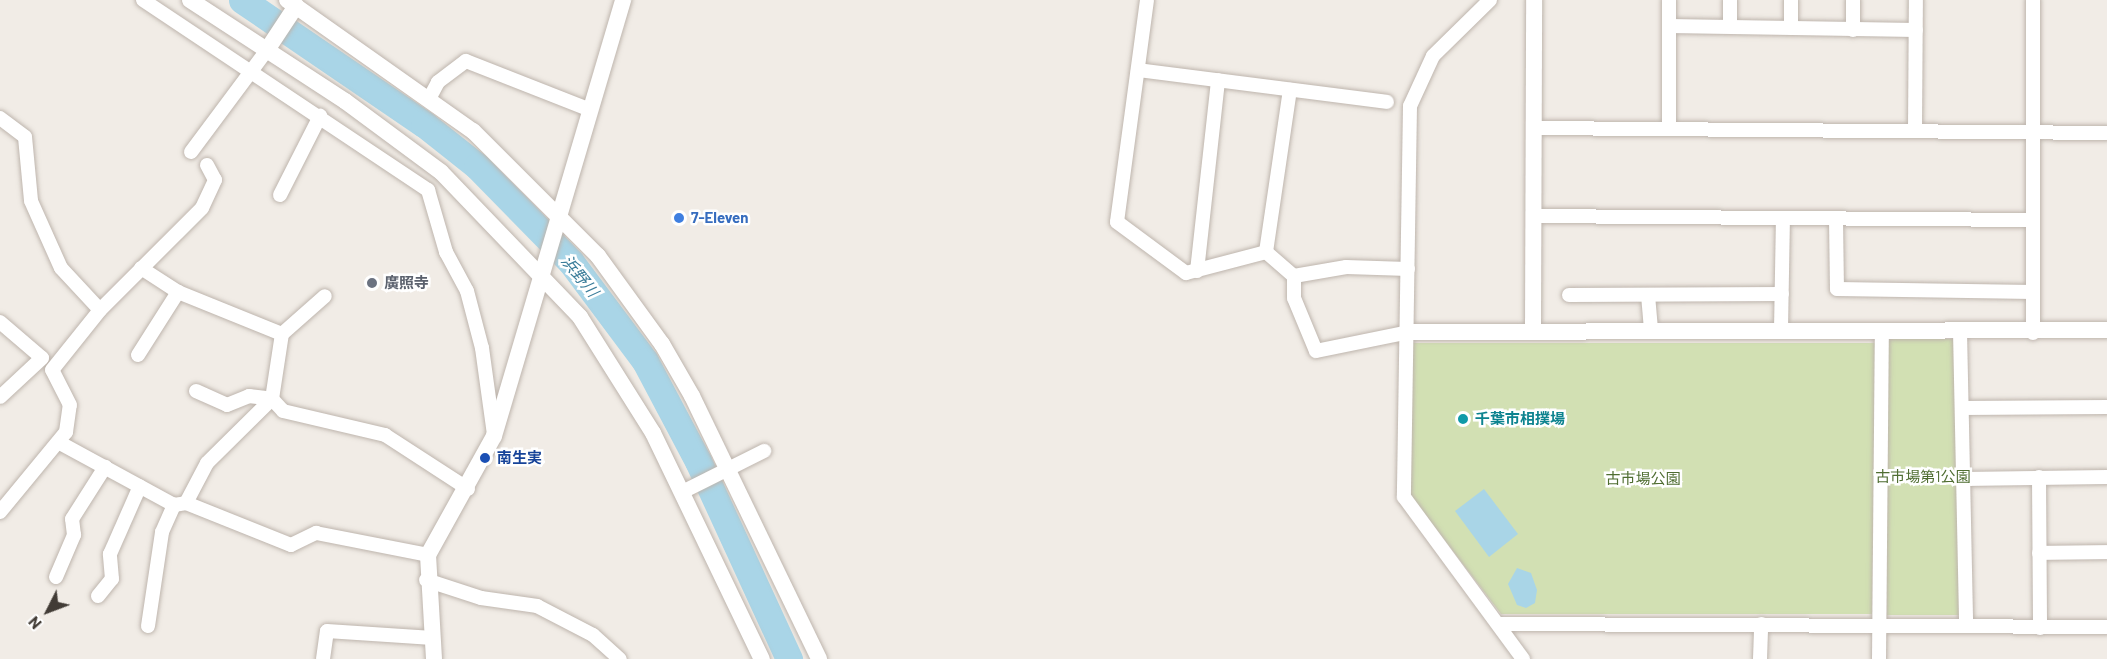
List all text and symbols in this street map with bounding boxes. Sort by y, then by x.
place label: 7-Eleven [691,209,748,227]
marker: 7-Eleven [672,211,686,225]
water label: 浜野川 [557,251,603,301]
place label: 廣照寺 [384,274,429,292]
marker: 廣照寺 [365,276,379,290]
place label: 千葉市相撲場 [1475,410,1565,428]
marker: 千葉市相撲場 [1456,412,1470,426]
place label: 南生実 [497,449,542,467]
marker: 南生実 [478,451,492,465]
park label: 古市場第1公園 [1875,468,1971,486]
park label: 古市場公園 [1606,470,1680,488]
north arrow [18,581,78,641]
text: N [24,613,45,634]

